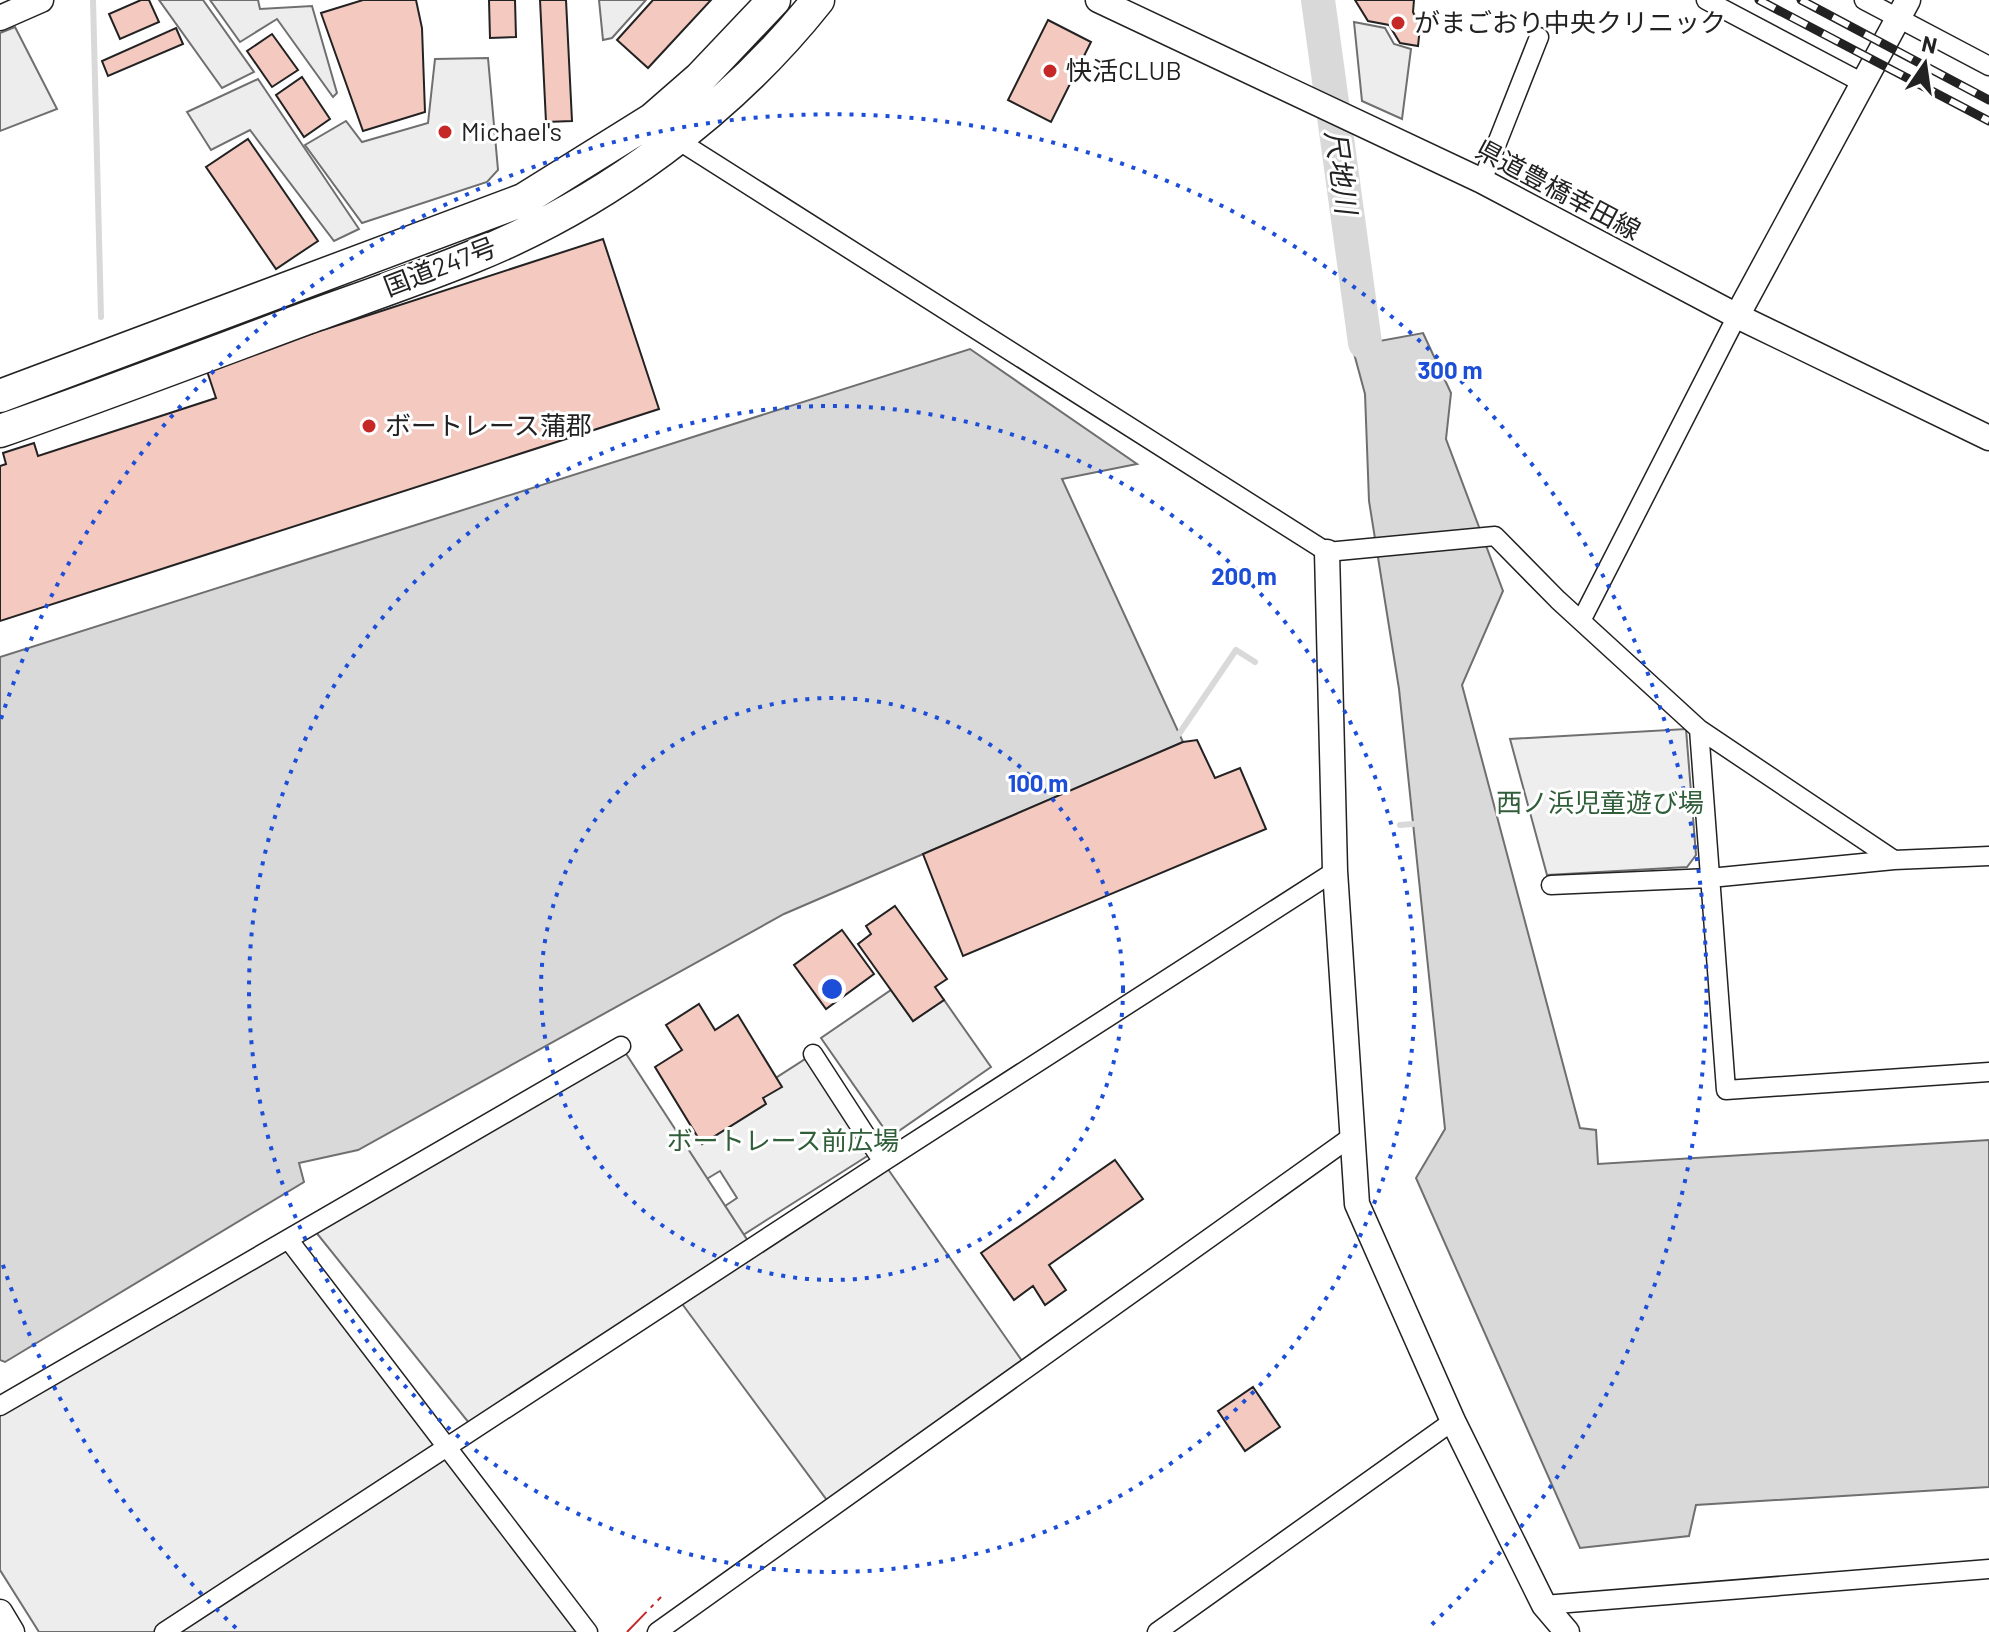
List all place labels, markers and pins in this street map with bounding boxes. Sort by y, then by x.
place label: がまごおり中央クリニック [1414,6,1726,37]
marker: がまごおり中央クリニック [1389,14,1407,32]
place label: 快活CLUB [1066,54,1182,85]
marker: 快活CLUB [1041,62,1059,80]
place label: Michael's [461,115,562,146]
marker: Michael's [436,123,454,141]
place label: ボートレース蒲郡 [385,409,592,440]
marker: ボートレース蒲郡 [360,417,378,435]
centre of rings [818,975,846,1003]

